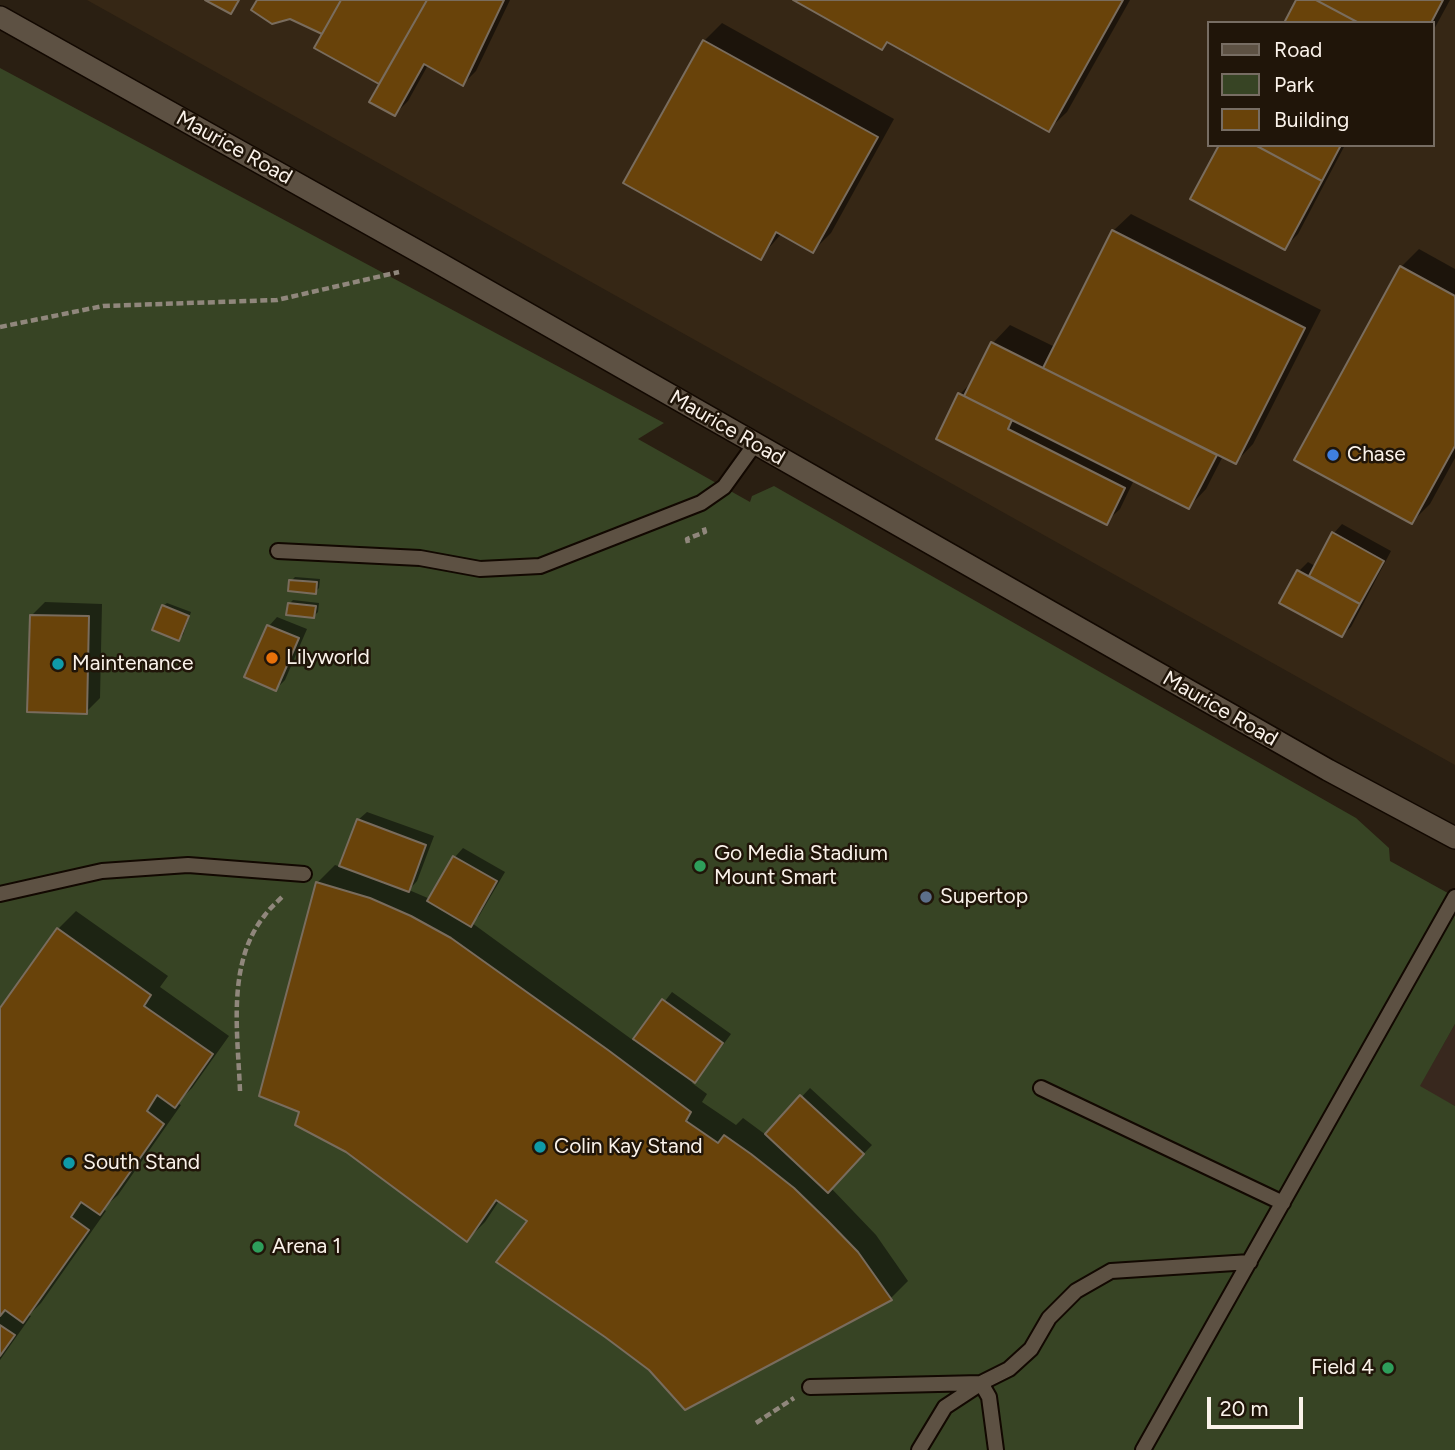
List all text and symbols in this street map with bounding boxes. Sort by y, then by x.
legend [1206,21,1434,147]
text: Road [1274,37,1322,62]
text: Park [1274,72,1314,97]
street label: Maurice Road [172,106,296,190]
text: Building [1274,107,1349,132]
street label: Maurice Road [665,385,789,471]
place label: Chase [1347,442,1406,468]
marker: Chase [1325,447,1341,463]
place label: Lilyworld [286,645,370,671]
marker: Lilyworld [264,650,280,666]
place label: Maintenance [72,651,193,677]
marker: Maintenance [50,656,66,672]
street label: Maurice Road [1158,666,1282,752]
place label: Go Media Stadium Mount Smart [714,841,888,891]
marker: Go Media Stadium Mount Smart [692,858,708,874]
place label: Supertop [940,884,1028,910]
marker: Supertop [918,889,934,905]
place label: Colin Kay Stand [554,1134,703,1160]
marker: Colin Kay Stand [532,1139,548,1155]
place label: South Stand [83,1150,200,1176]
marker: South Stand [61,1155,77,1171]
place label: Arena 1 [272,1234,341,1260]
marker: Arena 1 [250,1239,266,1255]
place label: Field 4 [1311,1355,1374,1381]
marker: Field 4 [1380,1360,1396,1376]
scale bar [1210,1384,1306,1428]
text: 20 m [1220,1396,1268,1421]

